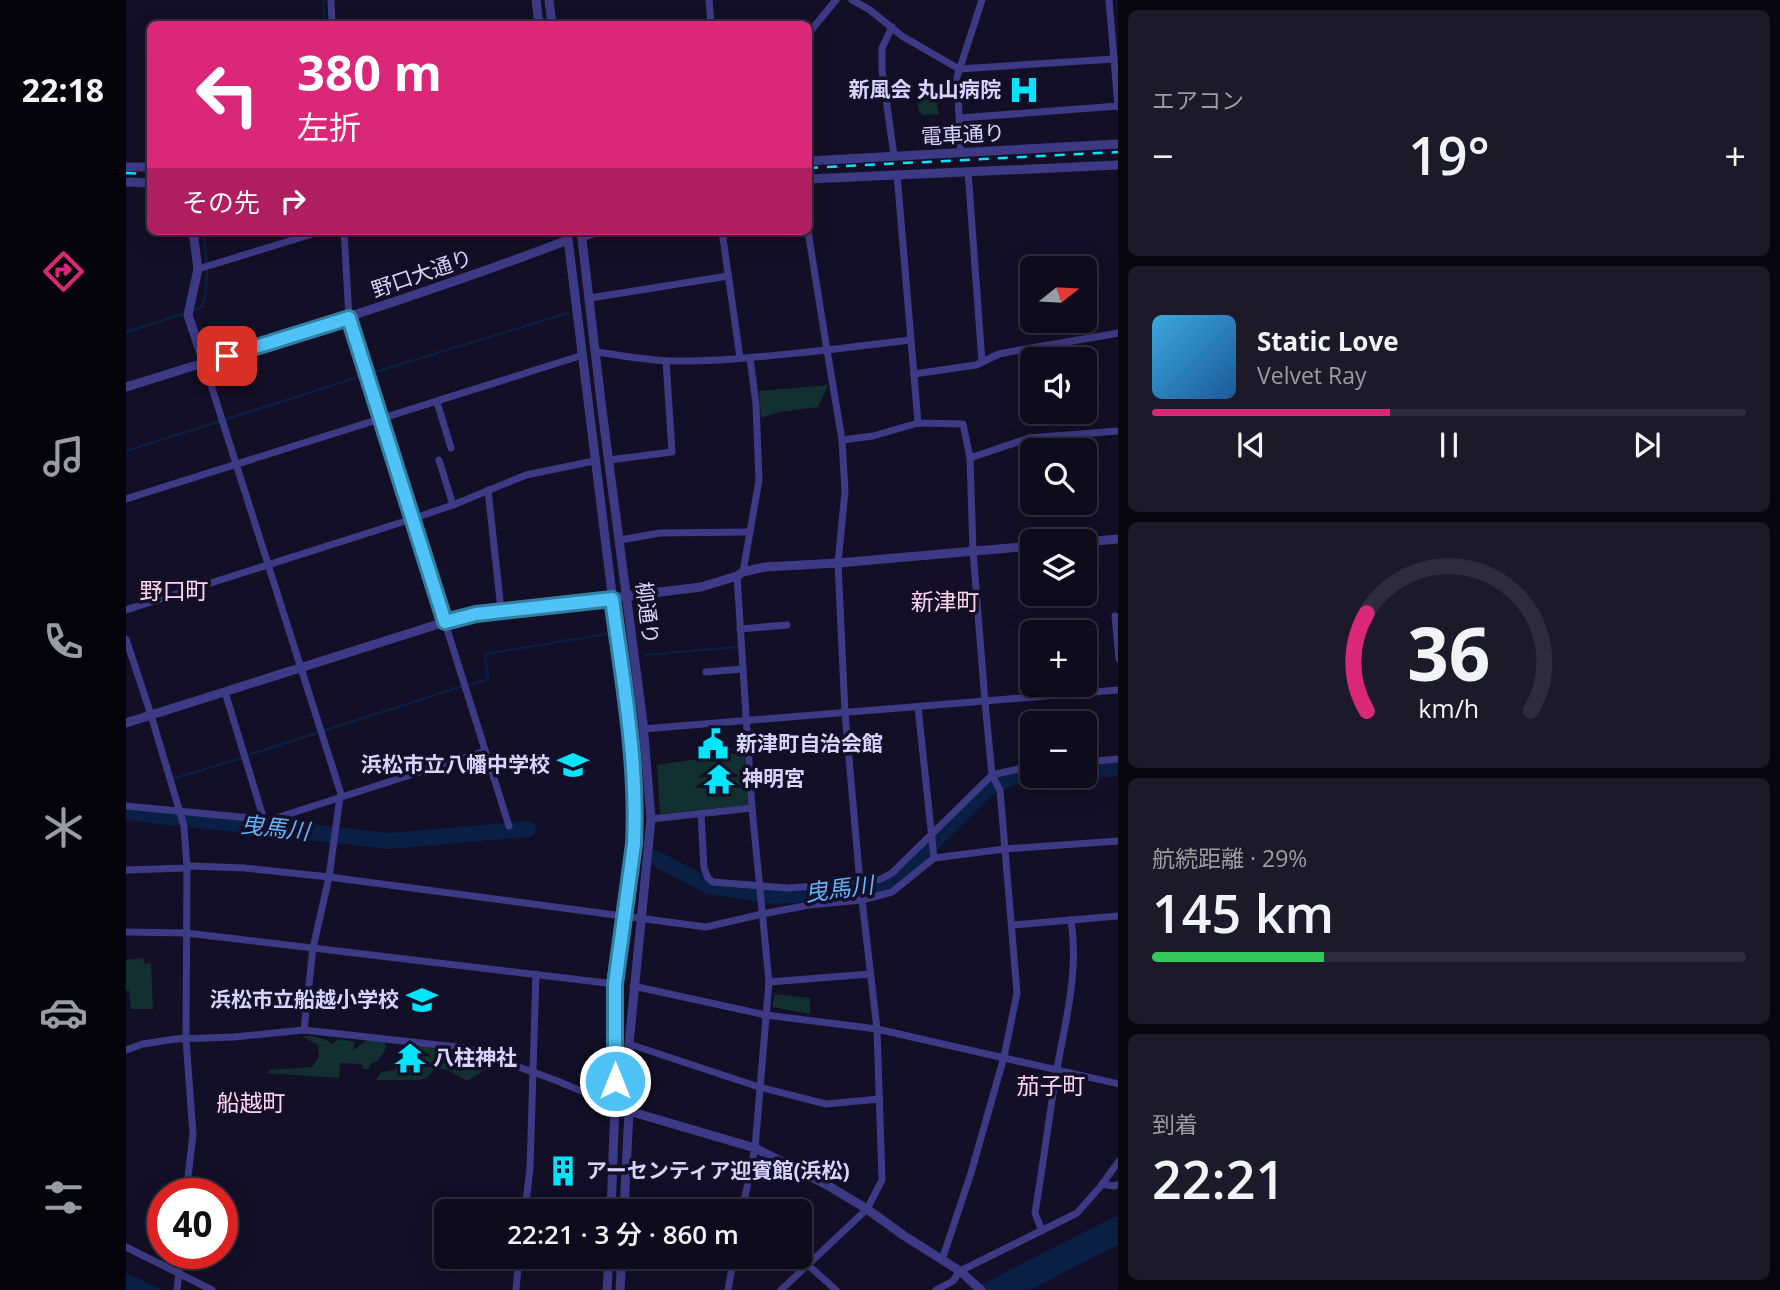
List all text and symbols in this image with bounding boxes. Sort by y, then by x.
text: 380 m [297,39,442,105]
icon: left [182,49,273,140]
text: 22:18 [22,68,104,111]
hospital icon: 新風会 丸山病院 [1007,73,1041,107]
place label: 新風会 丸山病院 [849,75,1001,103]
text: エアコン [1152,84,1244,116]
text: 左折 [297,105,361,148]
street label: 電車通り [920,118,1006,150]
text: 19° [1408,119,1490,190]
text: − [1152,129,1174,181]
text: + [1724,129,1746,181]
icon: right [274,182,312,220]
text: その先 [182,184,260,220]
street label: 野口大通り [367,243,476,303]
icon: directions [39,247,88,296]
north arrow [1020,256,1097,332]
map controls [1020,256,1097,788]
text: Static Love [1257,323,1399,359]
pin [197,326,257,386]
icon: arrive [208,337,246,375]
button: sound [1020,347,1097,424]
text: Velvet Ray [1257,359,1367,391]
icon: previous [1232,426,1270,464]
icon: pause [1430,426,1468,464]
icon: next [1628,426,1666,464]
icon: music [39,432,88,481]
button: search [1020,438,1097,515]
button: layers [1020,529,1097,606]
district label: 野口町 [140,574,209,606]
street label: 柳通り [630,580,666,646]
district label: 新津町 [911,585,980,617]
text: 36 [1407,603,1491,702]
icon: phone [39,617,88,666]
button: + [1020,620,1097,697]
text: km/h [1419,691,1479,725]
button: − [1020,711,1097,788]
public building icon: 新津町自治会館 [696,727,730,761]
place label: 新津町自治会館 [736,729,883,757]
school or university icon: 浜松市立八幡中学校 [556,748,590,782]
place label: 浜松市立八幡中学校 [361,750,550,778]
temple icon: 神明宮 [702,762,736,796]
place label: 神明宮 [742,764,805,792]
icon: climate [39,803,88,852]
water label: 曳馬川 [239,807,314,847]
text: 航続距離 · 29% [1152,842,1307,874]
water label: 曳馬川 [803,868,878,908]
text: 145 km [1152,877,1334,948]
school or university icon: 浜松市立船越小学校 [405,983,439,1017]
place label: 浜松市立船越小学校 [210,985,399,1013]
icon: car [39,988,88,1037]
temple icon: 八柱神社 [393,1041,427,1075]
place label: 八柱神社 [433,1043,517,1071]
position arrow [578,1044,652,1118]
district label: 茄子町 [1017,1069,1086,1101]
district label: 船越町 [217,1086,286,1118]
text: 到着 [1152,1108,1198,1140]
text: 22:21 [1152,1143,1285,1214]
building icon: アーセンティア迎賓館(浜松) [546,1154,580,1188]
place label: アーセンティア迎賓館(浜松) [586,1156,850,1184]
icon: filters [39,1173,88,1222]
speed limit sign: 40 [147,1178,238,1269]
text: 22:21 · 3 分 · 860 m [507,1216,739,1252]

